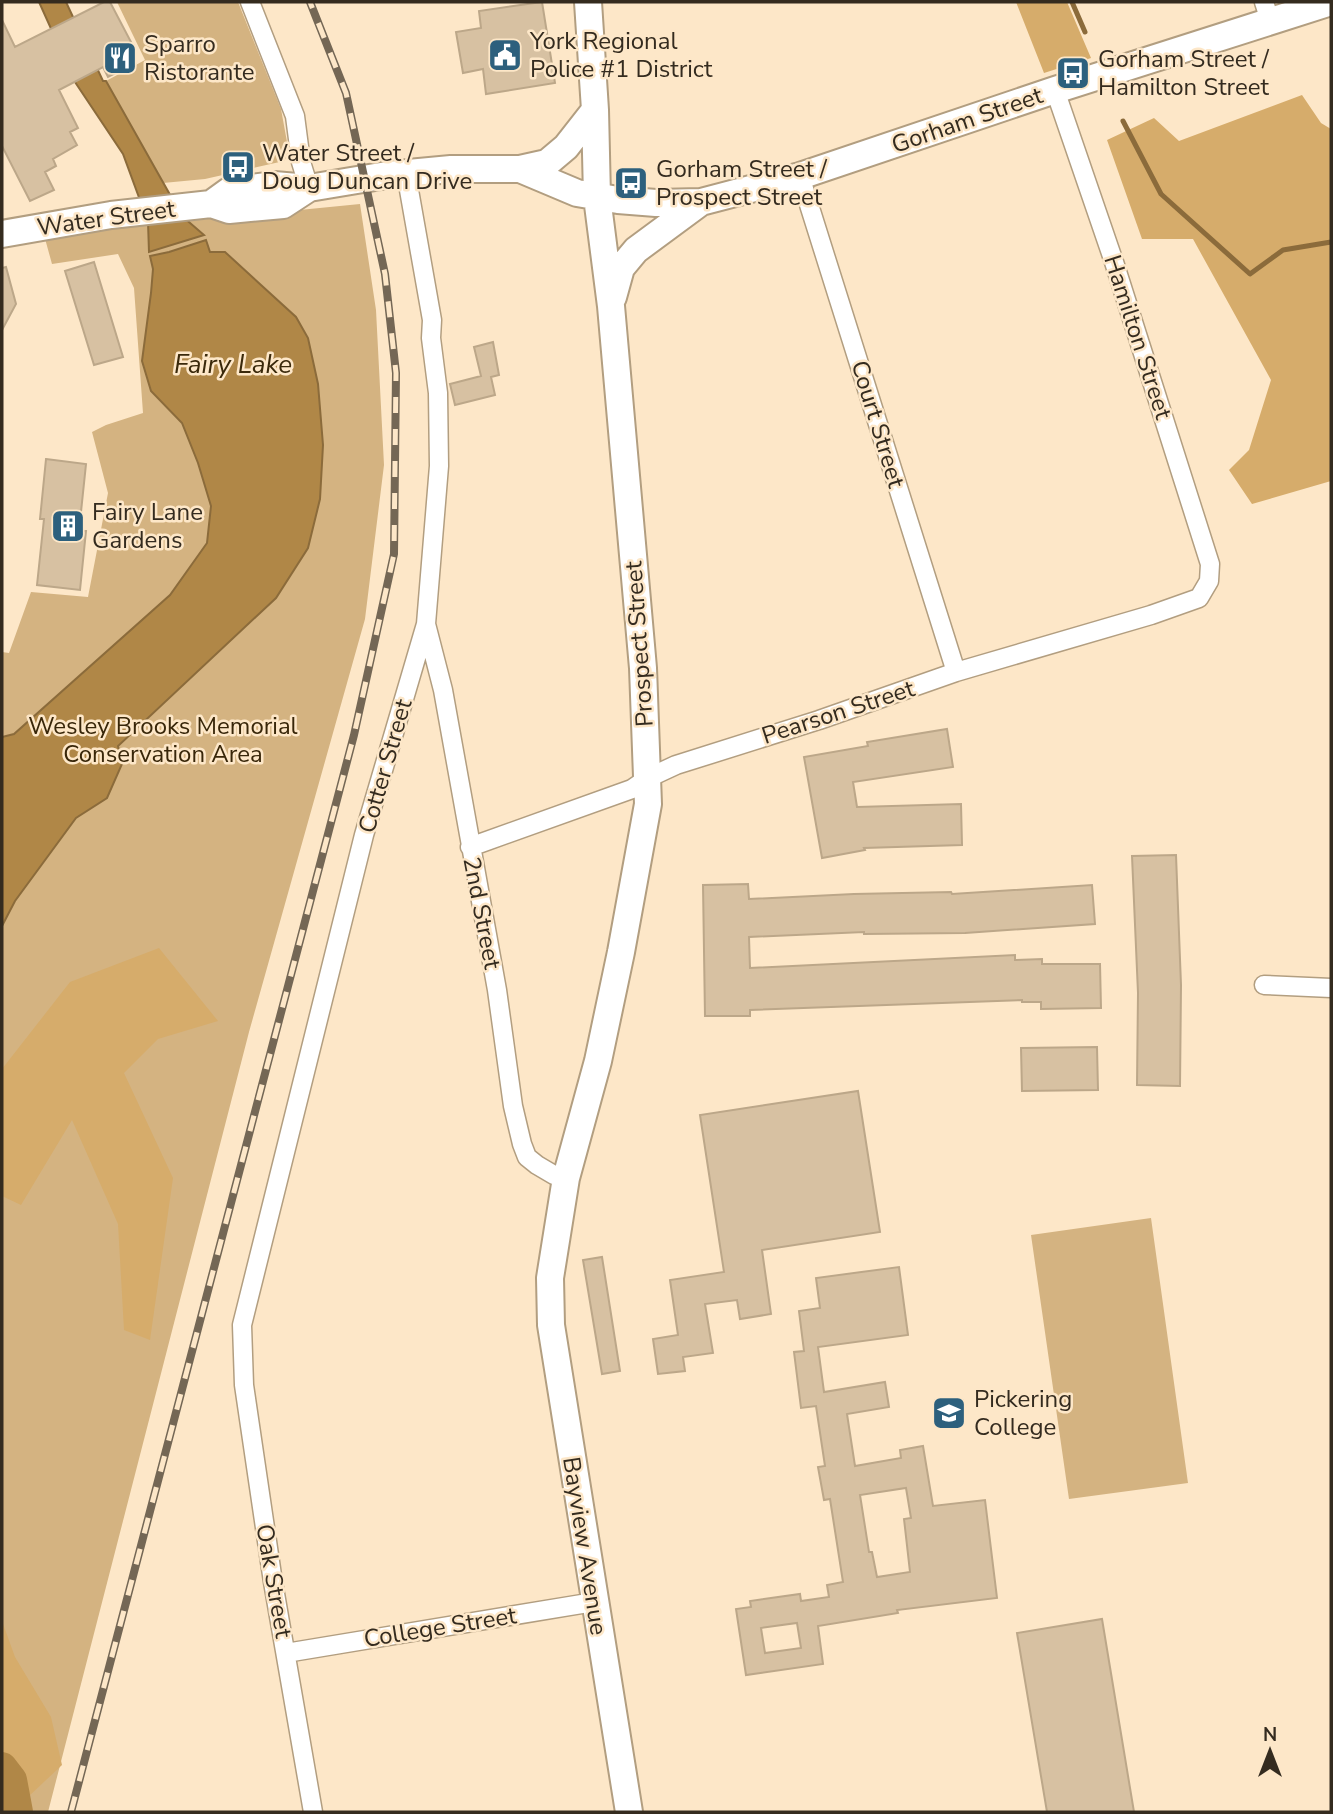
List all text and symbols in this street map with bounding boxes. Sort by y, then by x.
place label: York Regional Police #1 District [529,25,713,85]
place label: Sparro Ristorante [144,28,255,88]
public building icon: York Regional Police #1 District [486,36,524,74]
restaurant icon: Sparro Ristorante [101,39,139,77]
place label: Gorham Street / Hamilton Street [1098,43,1270,103]
bus stop icon: Gorham Street / Hamilton Street [1054,54,1092,92]
street label: Gorham Street [887,79,1047,161]
place label: Water Street / Doug Duncan Drive [262,137,472,197]
bus stop icon: Water Street / Doug Duncan Drive [219,148,257,186]
place label: Gorham Street / Prospect Street [656,153,828,213]
bus stop icon: Gorham Street / Prospect Street [612,164,650,202]
street label: Water Street [35,192,178,244]
street label: Hamilton Street [1096,251,1180,424]
water label: Fairy Lake [174,347,292,382]
street label: Court Street [843,356,913,492]
place label: Fairy Lane Gardens [92,496,203,556]
building icon: Fairy Lane Gardens [49,507,87,545]
street label: Prospect Street [617,559,661,728]
street label: Pearson Street [758,672,919,752]
street label: Cotter Street [351,695,420,837]
park label: Wesley Brooks Memorial Conservation Area [28,710,298,770]
street label: 2nd Street [455,854,509,972]
place label: Pickering College [974,1383,1072,1443]
school or university icon: Pickering College [930,1394,968,1432]
street label: Bayview Avenue [555,1455,615,1637]
street label: Oak Street [248,1522,300,1641]
street label: College Street [361,1599,519,1655]
north arrow [1235,1716,1305,1786]
text: N [1263,1722,1277,1748]

